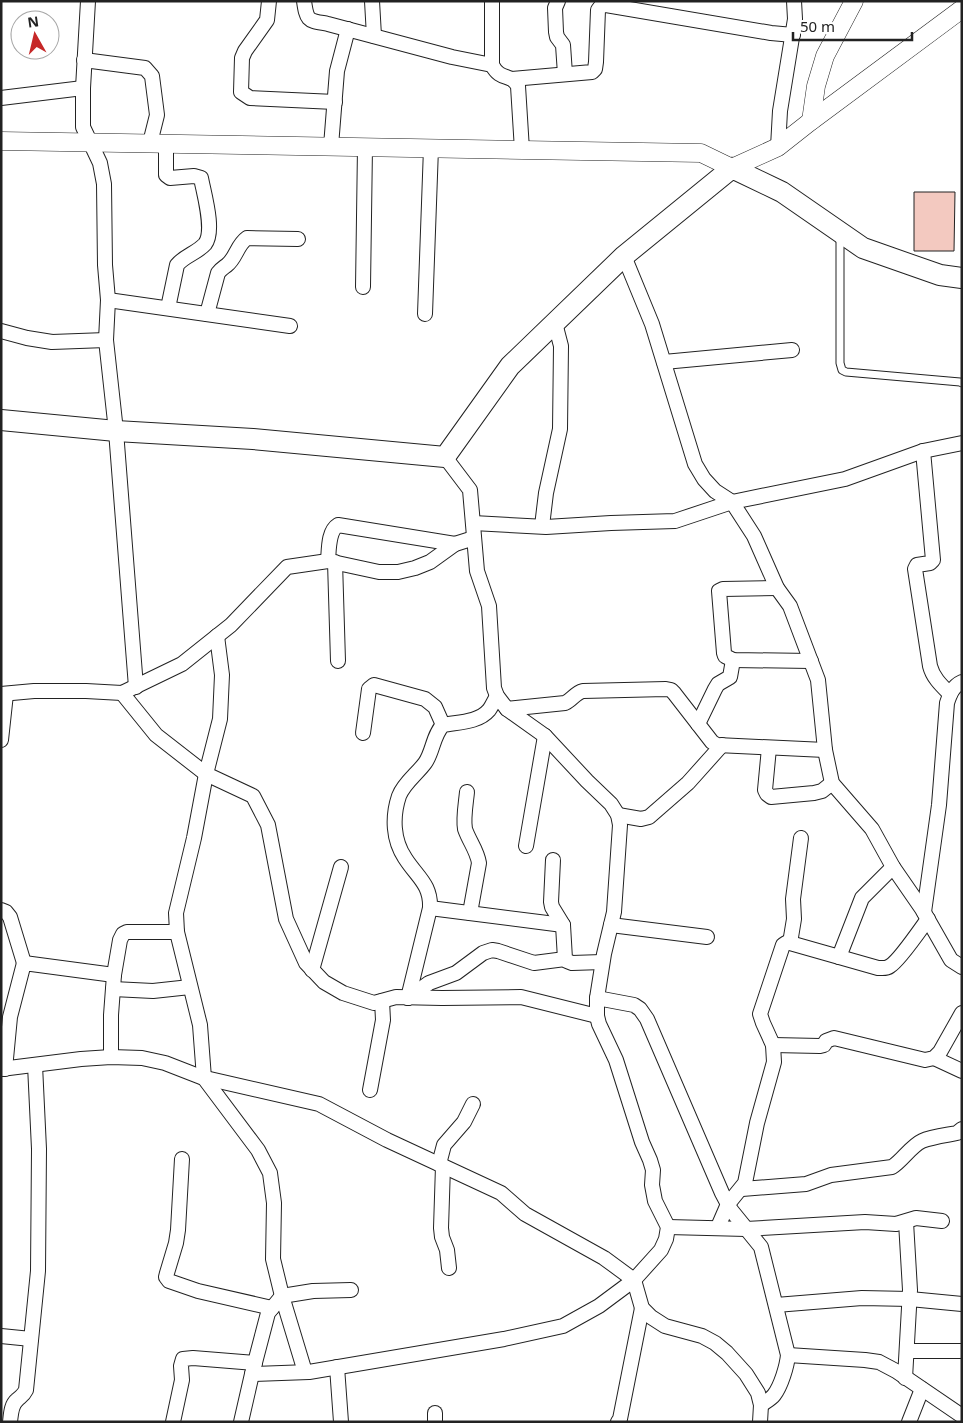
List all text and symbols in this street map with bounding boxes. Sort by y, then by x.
north arrow [10,10,60,60]
scale bar [793,10,912,42]
text: N [26,11,40,32]
text: 50 m [800,16,835,36]

